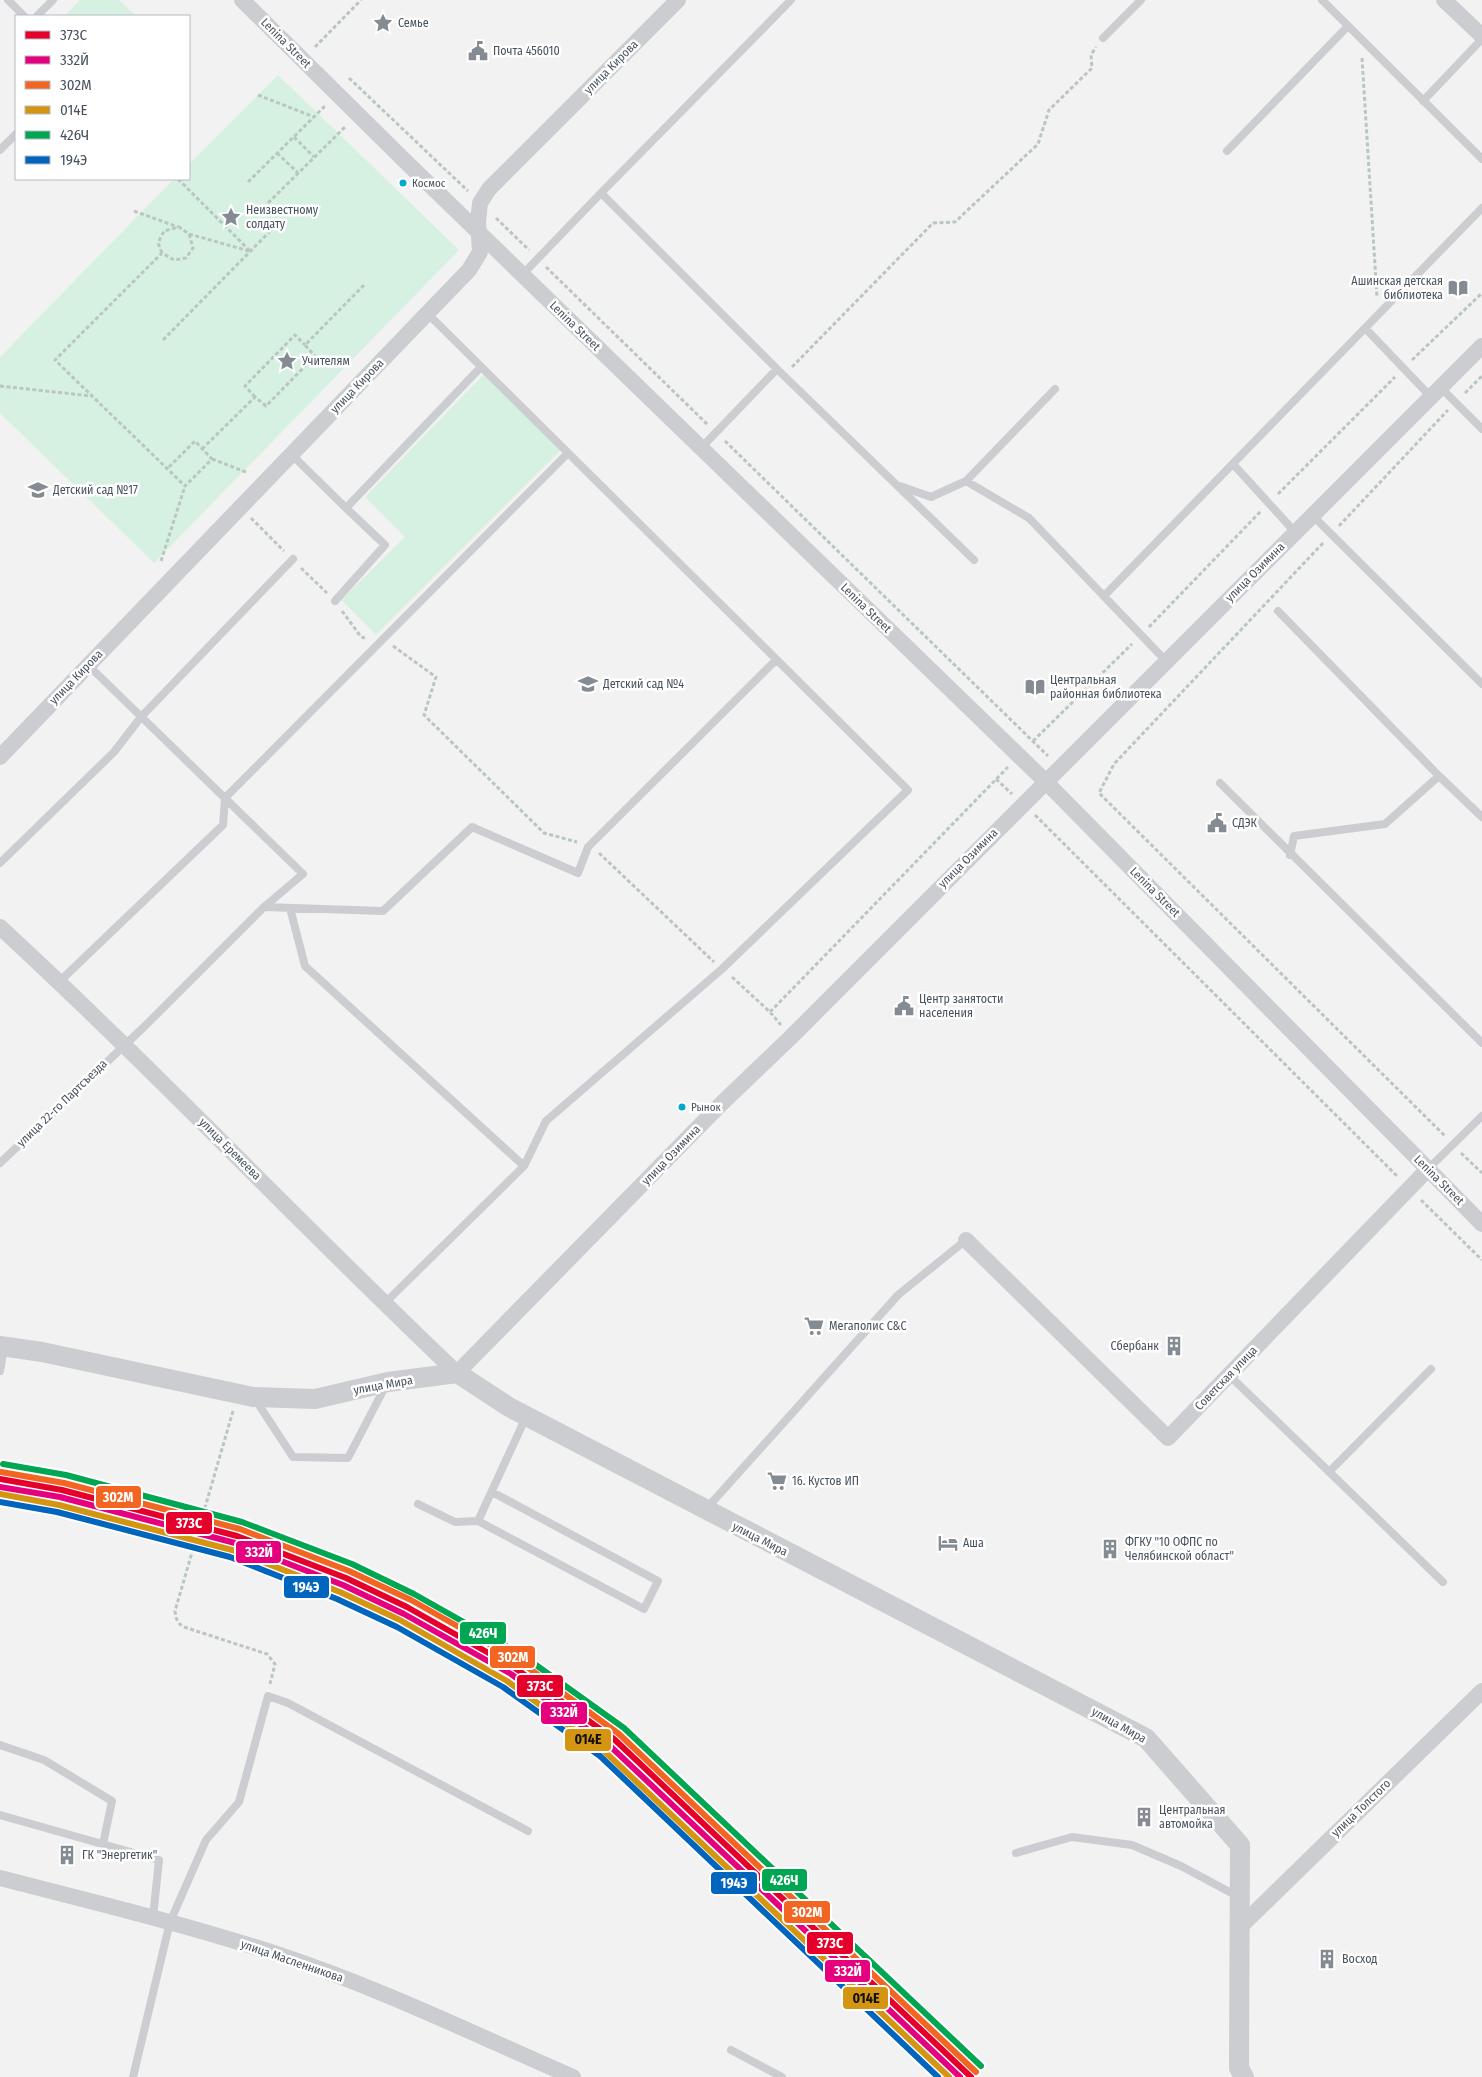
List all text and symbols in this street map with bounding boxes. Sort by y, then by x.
place icon: Семье [372,12,394,34]
legend [15,15,190,180]
street label: Lenina Street [258,15,314,71]
place label: Семье [398,16,429,30]
text: 373C [60,26,87,44]
street label: улица Кирова [581,37,641,97]
public building icon: Почта 456010 [467,40,489,62]
place label: Почта 456010 [493,44,560,58]
text: 332Й [60,51,89,69]
text: 302М [60,76,92,94]
text: 014Е [60,101,88,119]
text: 426Ч [60,126,89,144]
text: 194Э [60,151,87,169]
place label: Космос [412,177,446,190]
marker: Космос [398,178,408,188]
place label: Неизвестному солдату [246,203,319,231]
place icon: Неизвестному солдату [220,206,242,228]
place label: Ашинская детская библиотека [1351,274,1443,302]
library icon: Ашинская детская библиотека [1447,277,1469,299]
street label: Lenina Street [547,298,603,354]
place icon: Учителям [276,350,298,372]
place label: Учителям [301,354,350,368]
street label: улица Кирова [328,356,387,416]
school or university icon: Детский сад №17 [27,479,49,501]
place label: Детский сад №17 [52,483,138,497]
street label: улица Озимина [1222,539,1288,605]
street label: Lenina Street [838,580,894,636]
street label: улица Кирова [47,647,106,707]
school or university icon: Детский сад №4 [577,673,599,695]
place label: Центральная районная библиотека [1050,673,1162,701]
library icon: Центральная районная библиотека [1024,676,1046,698]
place label: Детский сад №4 [602,677,684,691]
public building icon: СДЭК [1206,812,1228,834]
place label: СДЭК [1232,816,1258,830]
street label: улица Озимина [935,825,1001,891]
street label: Lenina Street [1127,864,1183,920]
place label: Центр занятости населения [919,992,1003,1020]
public building icon: Центр занятости населения [893,995,915,1017]
street label: улица 22-го Партсъезда [14,1056,110,1150]
place label: Рынок [691,1101,721,1114]
marker: Рынок [677,1102,687,1112]
street label: улица Еремеева [196,1115,264,1183]
street label: улица Озимина [639,1122,703,1188]
street label: Lenina Street [1411,1152,1467,1208]
supermarket icon: Мегаполис C&C [803,1315,825,1337]
place label: Мегаполис C&C [829,1319,907,1333]
building icon: Сбербанк [1163,1335,1185,1357]
place label: Сбербанк [1111,1339,1159,1353]
street label: Советская улица [1192,1343,1260,1413]
street label: улица Мира [352,1373,414,1397]
supermarket icon: 16. Кустов ИП [766,1470,788,1492]
place label: 16. Кустов ИП [792,1474,859,1488]
line badge: 302М [95,1485,142,1509]
text: 302М [102,1489,133,1506]
line badge: 373C [165,1511,213,1535]
text: 373C [175,1515,203,1532]
street label: улица Мира [730,1519,790,1559]
hotel icon: Аша [937,1532,959,1554]
place label: ФГКУ "10 ОФПС по Челябинской област" [1125,1535,1234,1563]
place label: Аша [963,1536,984,1550]
building icon: ФГКУ "10 ОФПС по Челябинской област" [1099,1538,1121,1560]
line badge: 332Й [235,1540,282,1564]
text: 332Й [244,1543,273,1561]
line badge: 194Э [283,1575,330,1599]
text: 194Э [293,1579,320,1596]
line badge: 426Ч [459,1621,507,1645]
text: 426Ч [469,1625,497,1642]
line badge: 302М [489,1645,536,1669]
text: 302М [497,1649,528,1666]
line badge: 373C [516,1674,564,1698]
text: 373C [526,1678,554,1695]
line badge: 332Й [540,1701,588,1725]
text: 332Й [549,1703,578,1721]
street label: улица Мира [1089,1704,1149,1746]
line badge: 014Е [564,1728,612,1752]
text: 014Е [574,1731,602,1748]
street label: улица Толстого [1329,1776,1393,1840]
place label: Центральная автомойка [1159,1803,1226,1831]
building icon: Центральная автомойка [1133,1806,1155,1828]
building icon: ГК "Энергетик" [56,1844,78,1866]
place label: ГК "Энергетик" [82,1848,157,1862]
line badge: 426Ч [761,1868,808,1892]
line badge: 194Э [710,1871,758,1895]
text: 426Ч [770,1872,798,1889]
text: 194Э [721,1875,748,1892]
line badge: 302М [783,1900,831,1924]
text: 302М [791,1904,822,1921]
line badge: 373C [806,1931,854,1955]
text: 373C [816,1935,844,1952]
street label: улица Масленникова [239,1937,345,1985]
building icon: Восход [1316,1948,1338,1970]
place label: Восход [1342,1952,1377,1966]
line badge: 332Й [824,1959,871,1983]
text: 332Й [833,1962,862,1980]
line badge: 014Е [842,1986,889,2010]
text: 014Е [852,1990,880,2007]

